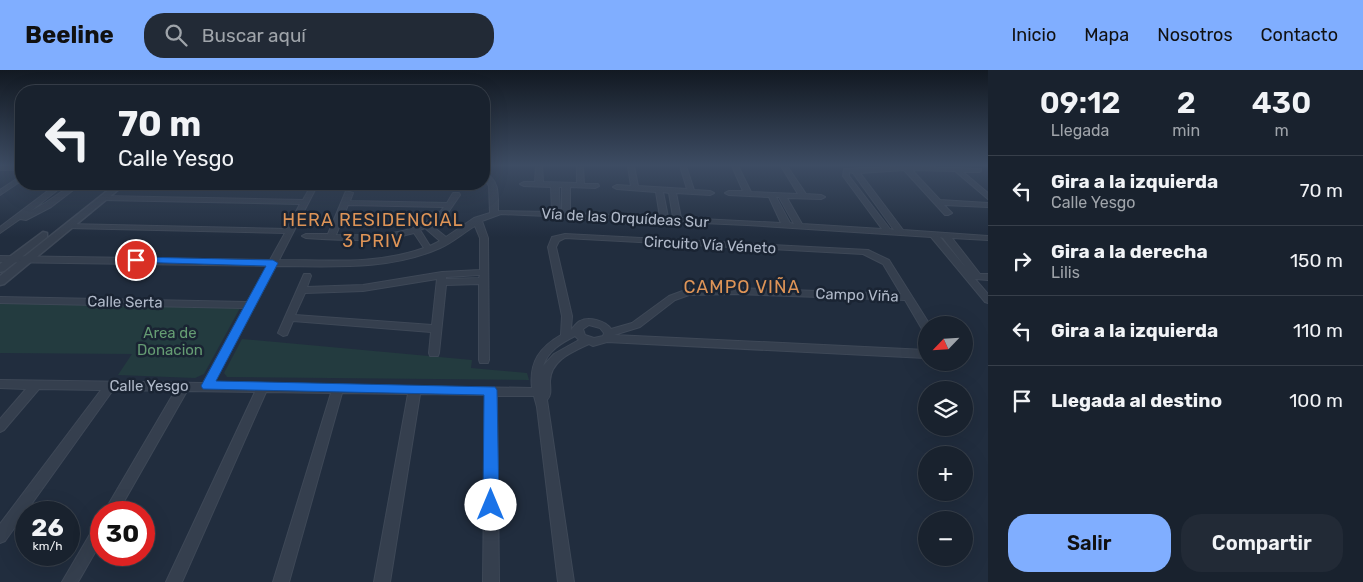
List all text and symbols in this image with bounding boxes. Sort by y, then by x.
search box [144,13,494,58]
text: Beeline [25,21,114,49]
icon: search [162,21,190,49]
text: Buscar aquí [202,24,306,47]
text: Inicio [1011,24,1056,46]
text: Mapa [1084,24,1129,46]
text: Nosotros [1157,24,1233,46]
text: Contacto [1261,24,1338,46]
text: 09:12 [1040,85,1121,121]
text: 2 [1177,85,1196,121]
text: 430 [1252,85,1311,121]
text: 70 m [118,103,201,145]
icon: left [35,105,100,170]
text: Llegada [1051,121,1109,140]
text: min [1172,121,1200,140]
text: m [1274,121,1289,140]
text: Calle Yesgo [118,145,234,172]
text: Gira a la izquierda [1051,170,1218,193]
icon: left [1008,177,1036,205]
text: 70 m [1300,179,1343,202]
text: Calle Yesgo [1051,193,1136,212]
street label: Vía de las Orquídeas Sur [541,205,710,231]
district label: HERA RESIDENCIAL 3 PRIV [282,209,464,252]
street label: Circuito Vía Véneto [644,233,776,257]
pin [115,239,157,281]
text: Gira a la derecha [1051,240,1208,263]
icon: arrive [122,246,150,274]
icon: right [1008,247,1036,275]
text: 150 m [1290,249,1343,272]
text: Lilis [1051,263,1080,282]
district label: CAMPO VIÑA [683,276,801,298]
street label: Campo Viña [815,285,899,305]
street label: Calle Serta [87,292,163,312]
north arrow [918,316,972,371]
map controls [918,316,973,566]
icon: left [1008,317,1036,345]
text: Gira a la izquierda [1051,319,1218,342]
text: 110 m [1293,319,1343,342]
park label: Area de Donacion [137,324,203,359]
street label: Calle Yesgo [109,377,189,395]
button: layers [918,381,973,436]
icon: arrive [1008,387,1036,415]
text: Llegada al destino [1051,389,1222,412]
text: 100 m [1289,389,1343,412]
button: + [918,446,973,501]
position arrow [464,478,516,530]
speed limit sign: 30 [90,501,155,566]
button: − [918,511,973,566]
text: 26 [31,513,64,542]
button: Salir [1008,514,1171,572]
button: Compartir [1181,514,1343,572]
text: km/h [33,539,62,553]

